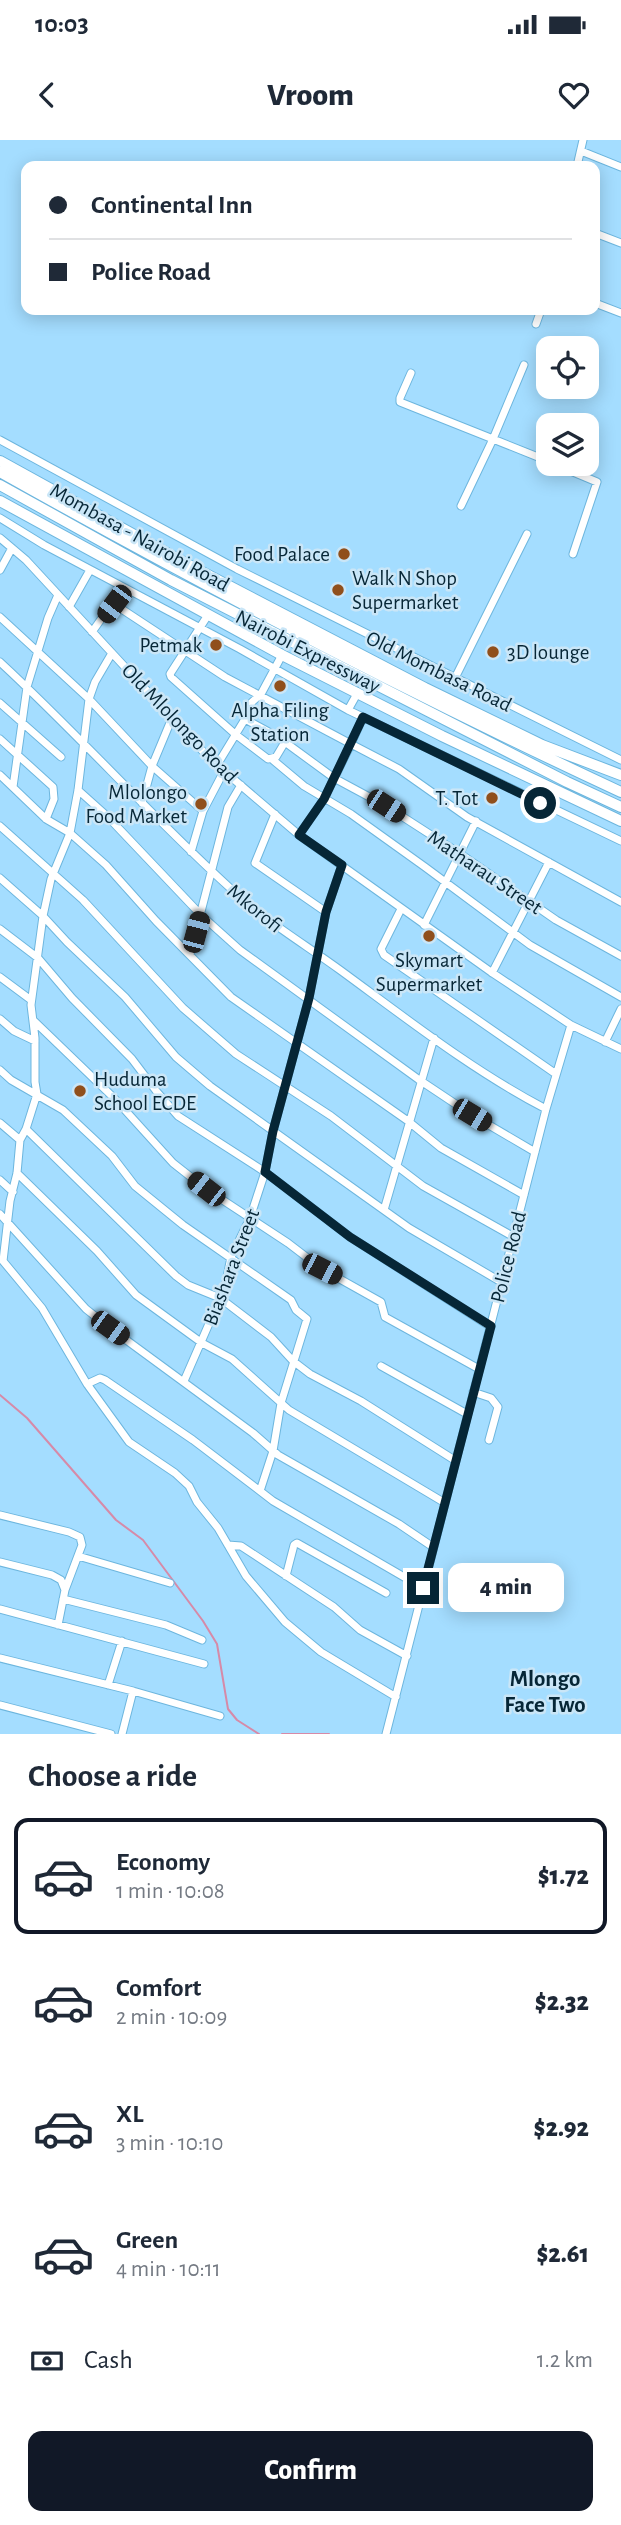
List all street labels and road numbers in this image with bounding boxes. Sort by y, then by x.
street label: Mombasa - Nairobi Road [47,479,233,595]
street label: Nairobi Expressway [232,606,383,697]
street label: Old Mombasa Road [363,627,515,716]
street label: Old Mlolongo Road [118,660,242,787]
street label: Matharau Street [424,827,546,918]
street label: Mkorofi [223,880,286,937]
street label: Biashara Street [200,1206,263,1329]
street label: Police Road [487,1209,530,1305]

